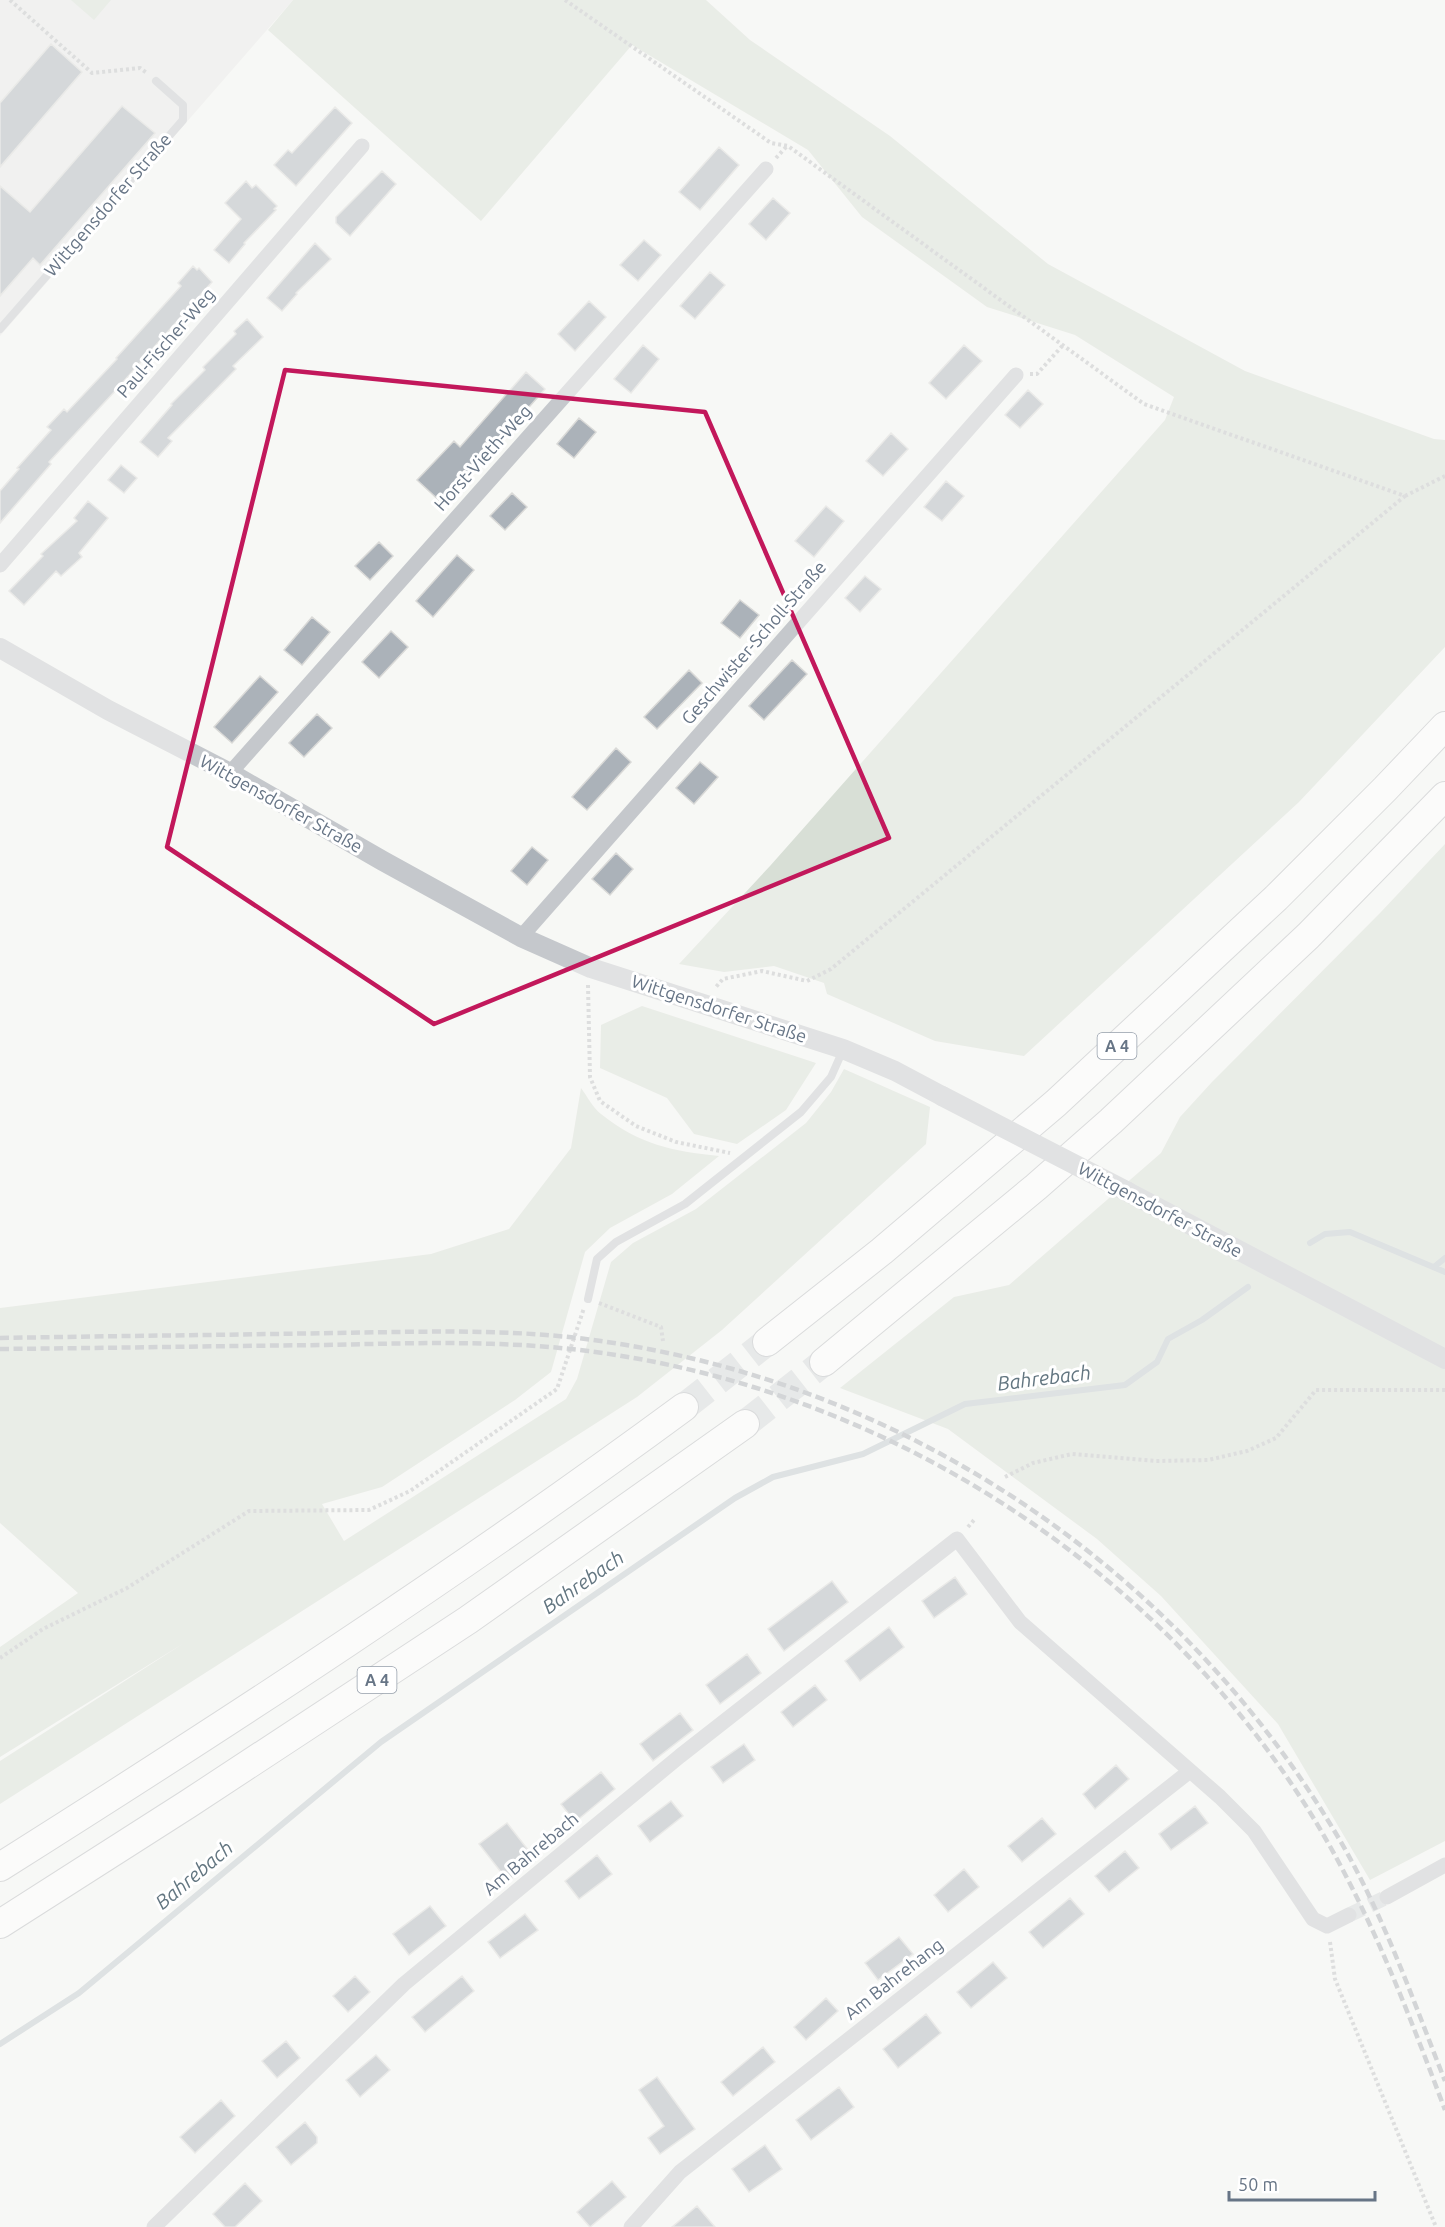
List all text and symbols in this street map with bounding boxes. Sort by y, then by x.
street label: Wittgensdorfer Straße [40,129,175,280]
street label: Paul-Fischer-Weg [112,283,218,401]
street label: Horst-Vieth-Weg [430,400,535,514]
street label: Geschwister-Scholl-Straße [677,557,830,728]
street label: Wittgensdorfer Straße [197,750,366,856]
street label: Wittgensdorfer Straße [629,970,809,1046]
road number: A 4 [1098,1033,1136,1059]
street label: Wittgensdorfer Straße [1075,1157,1246,1261]
water label: Bahrebach [996,1360,1092,1395]
water label: Bahrebach [538,1545,628,1618]
road number: A 4 [358,1667,397,1693]
street label: Am Bahrebach [479,1808,582,1899]
water label: Bahrebach [150,1836,237,1914]
street label: Am Bahrehang [840,1934,947,2023]
scale bar [1229,2164,1374,2202]
text: 50 m [1238,2174,1278,2194]

